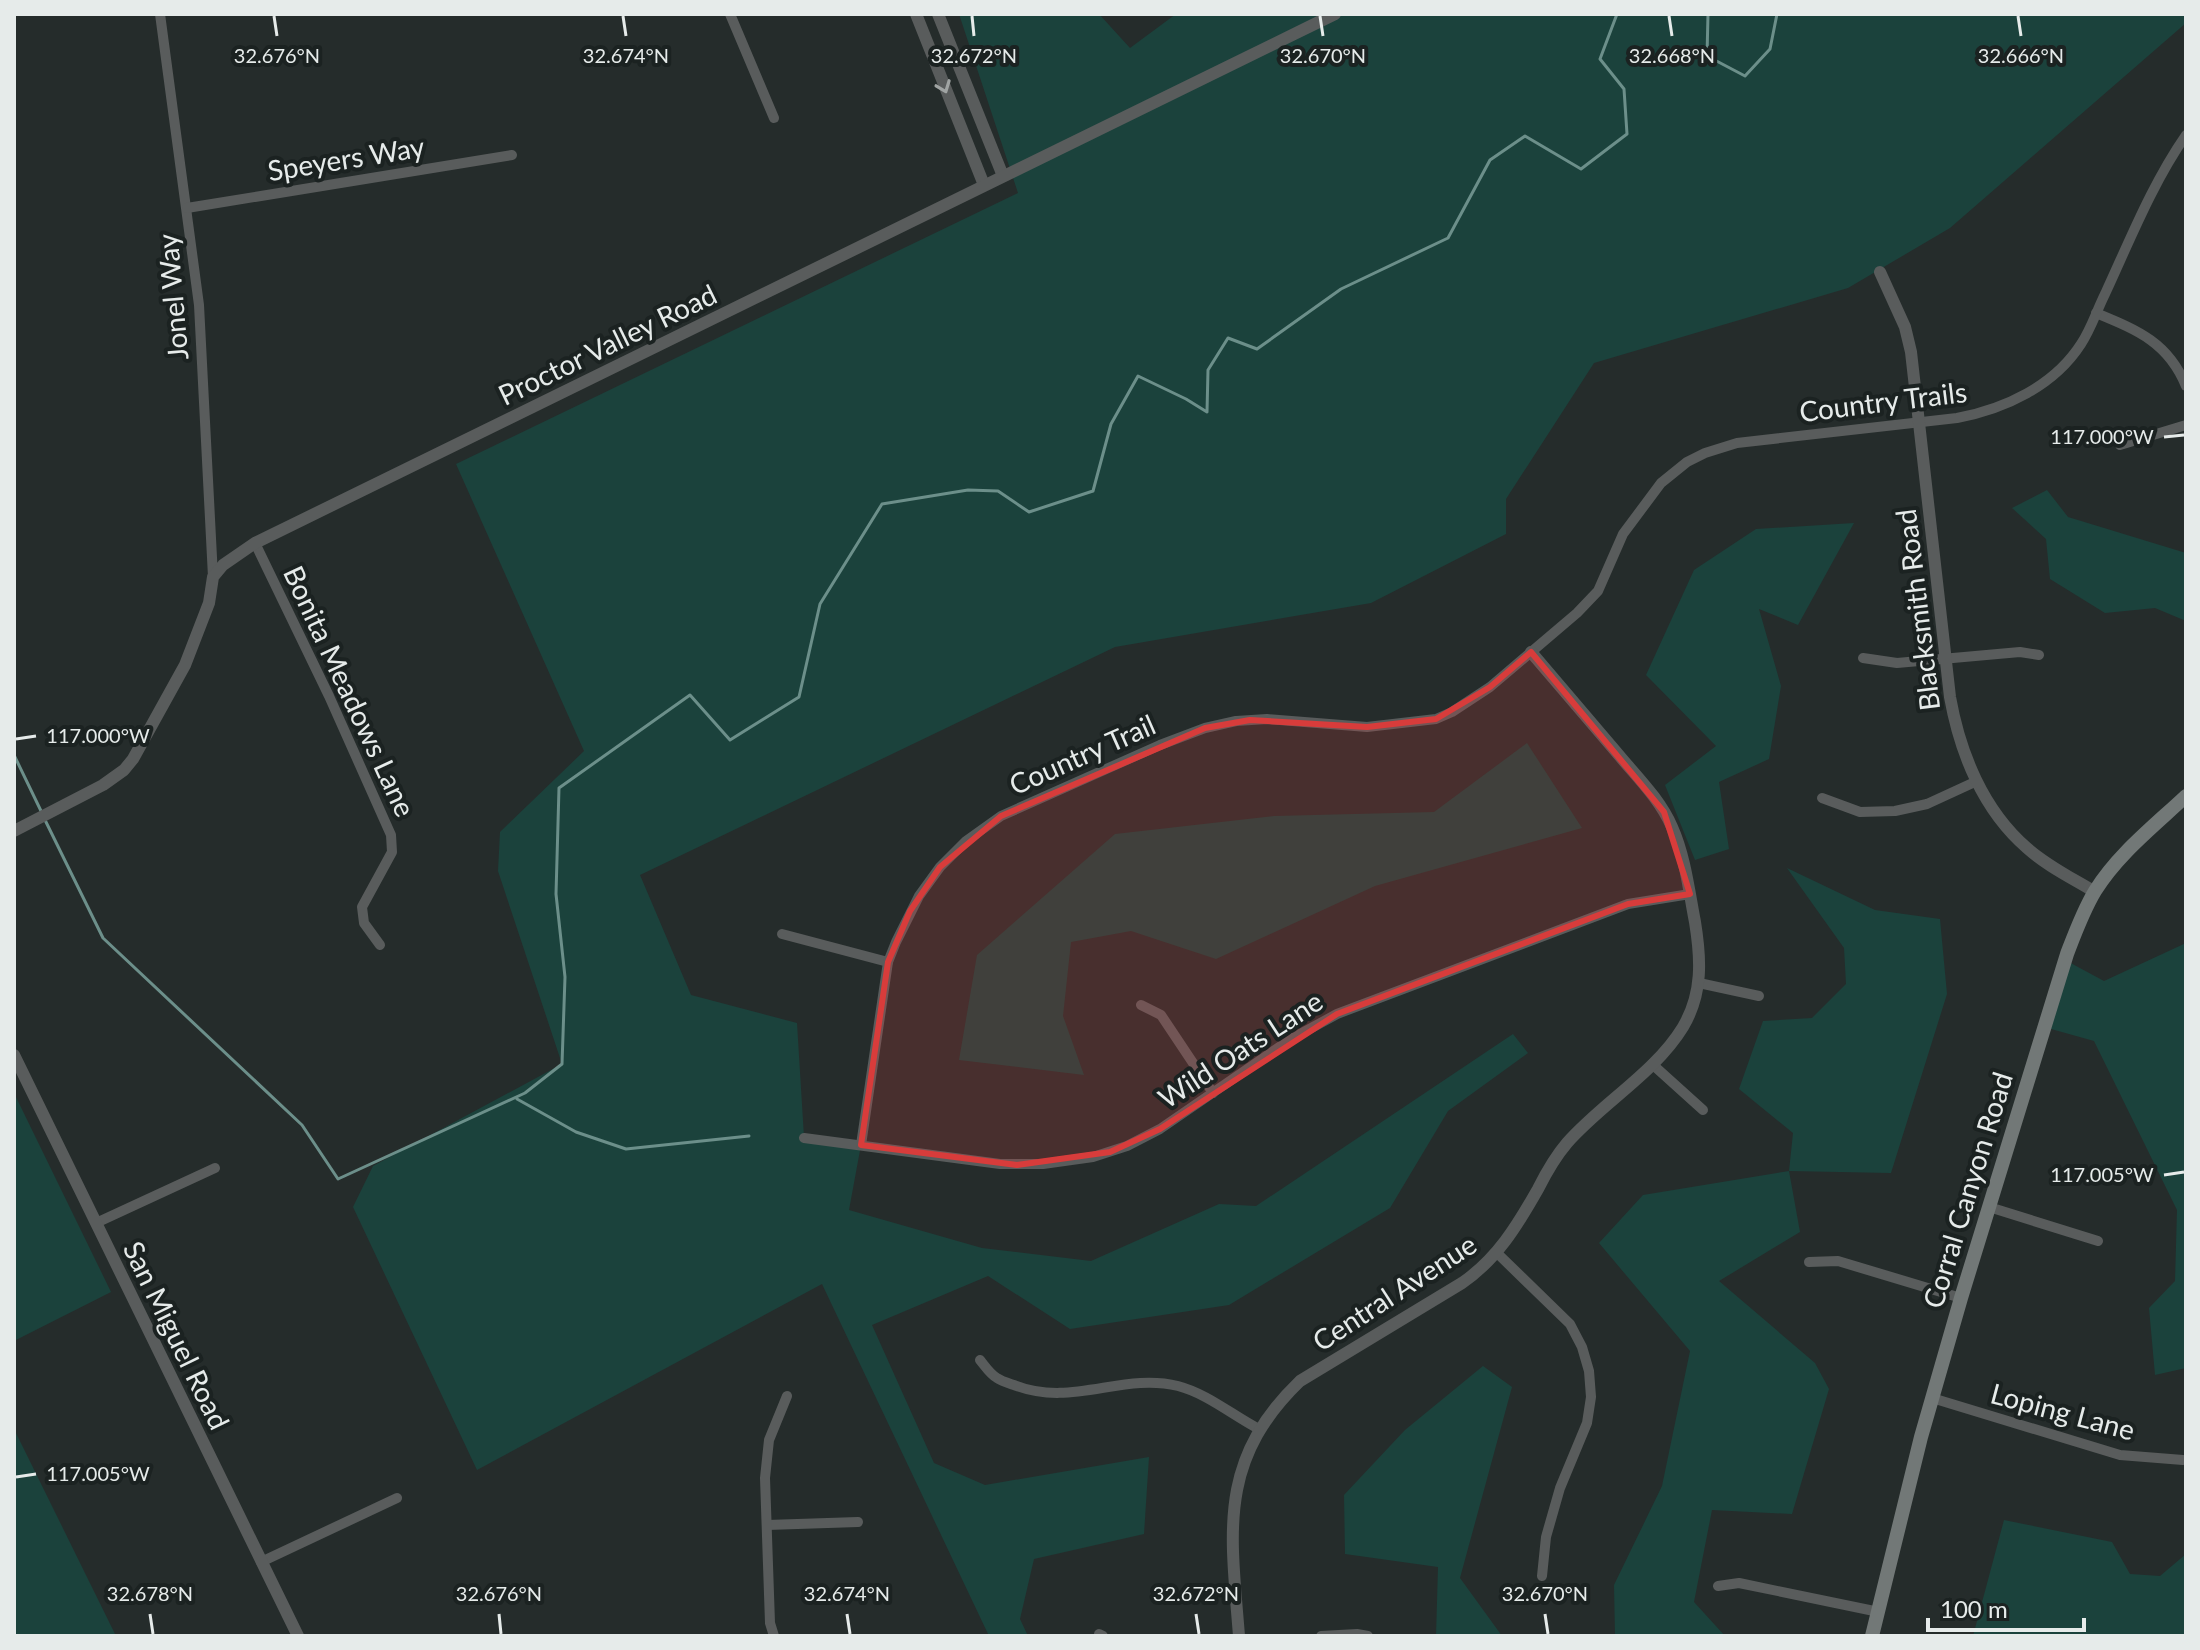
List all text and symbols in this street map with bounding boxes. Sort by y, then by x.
text: 32.676°N [234,43,320,67]
text: 32.674°N [583,43,669,67]
text: 32.672°N [931,43,1017,67]
text: 32.670°N [1280,43,1366,67]
text: 32.668°N [1629,43,1715,67]
text: 32.666°N [1978,43,2064,67]
one-way arrow [935,79,951,93]
street label: Speyers Way [265,129,427,187]
street label: Jonel Way [150,232,194,361]
street label: Proctor Valley Road [492,276,722,412]
street label: Country Trails [1797,374,1969,428]
text: 117.000°W [2050,424,2154,448]
street label: Blacksmith Road [1888,507,1946,713]
street label: Bonita Meadows Lane [277,560,423,822]
street label: Country Trail [1004,707,1160,801]
text: 117.000°W [46,723,150,747]
street label: Wild Oats Lane [1152,983,1328,1115]
street label: Corral Canyon Road [1915,1068,2019,1312]
text: 117.005°W [2050,1162,2154,1186]
street label: Central Avenue [1306,1227,1482,1357]
street label: San Miguel Road [117,1235,237,1435]
street label: Loping Lane [1987,1375,2139,1447]
text: 117.005°W [46,1461,150,1485]
text: 32.678°N [107,1581,193,1605]
text: 32.676°N [456,1581,542,1605]
text: 32.674°N [804,1581,890,1605]
text: 32.672°N [1153,1581,1239,1605]
text: 32.670°N [1502,1581,1588,1605]
scale bar [1928,1582,2084,1632]
text: 100 m [1940,1594,2008,1623]

